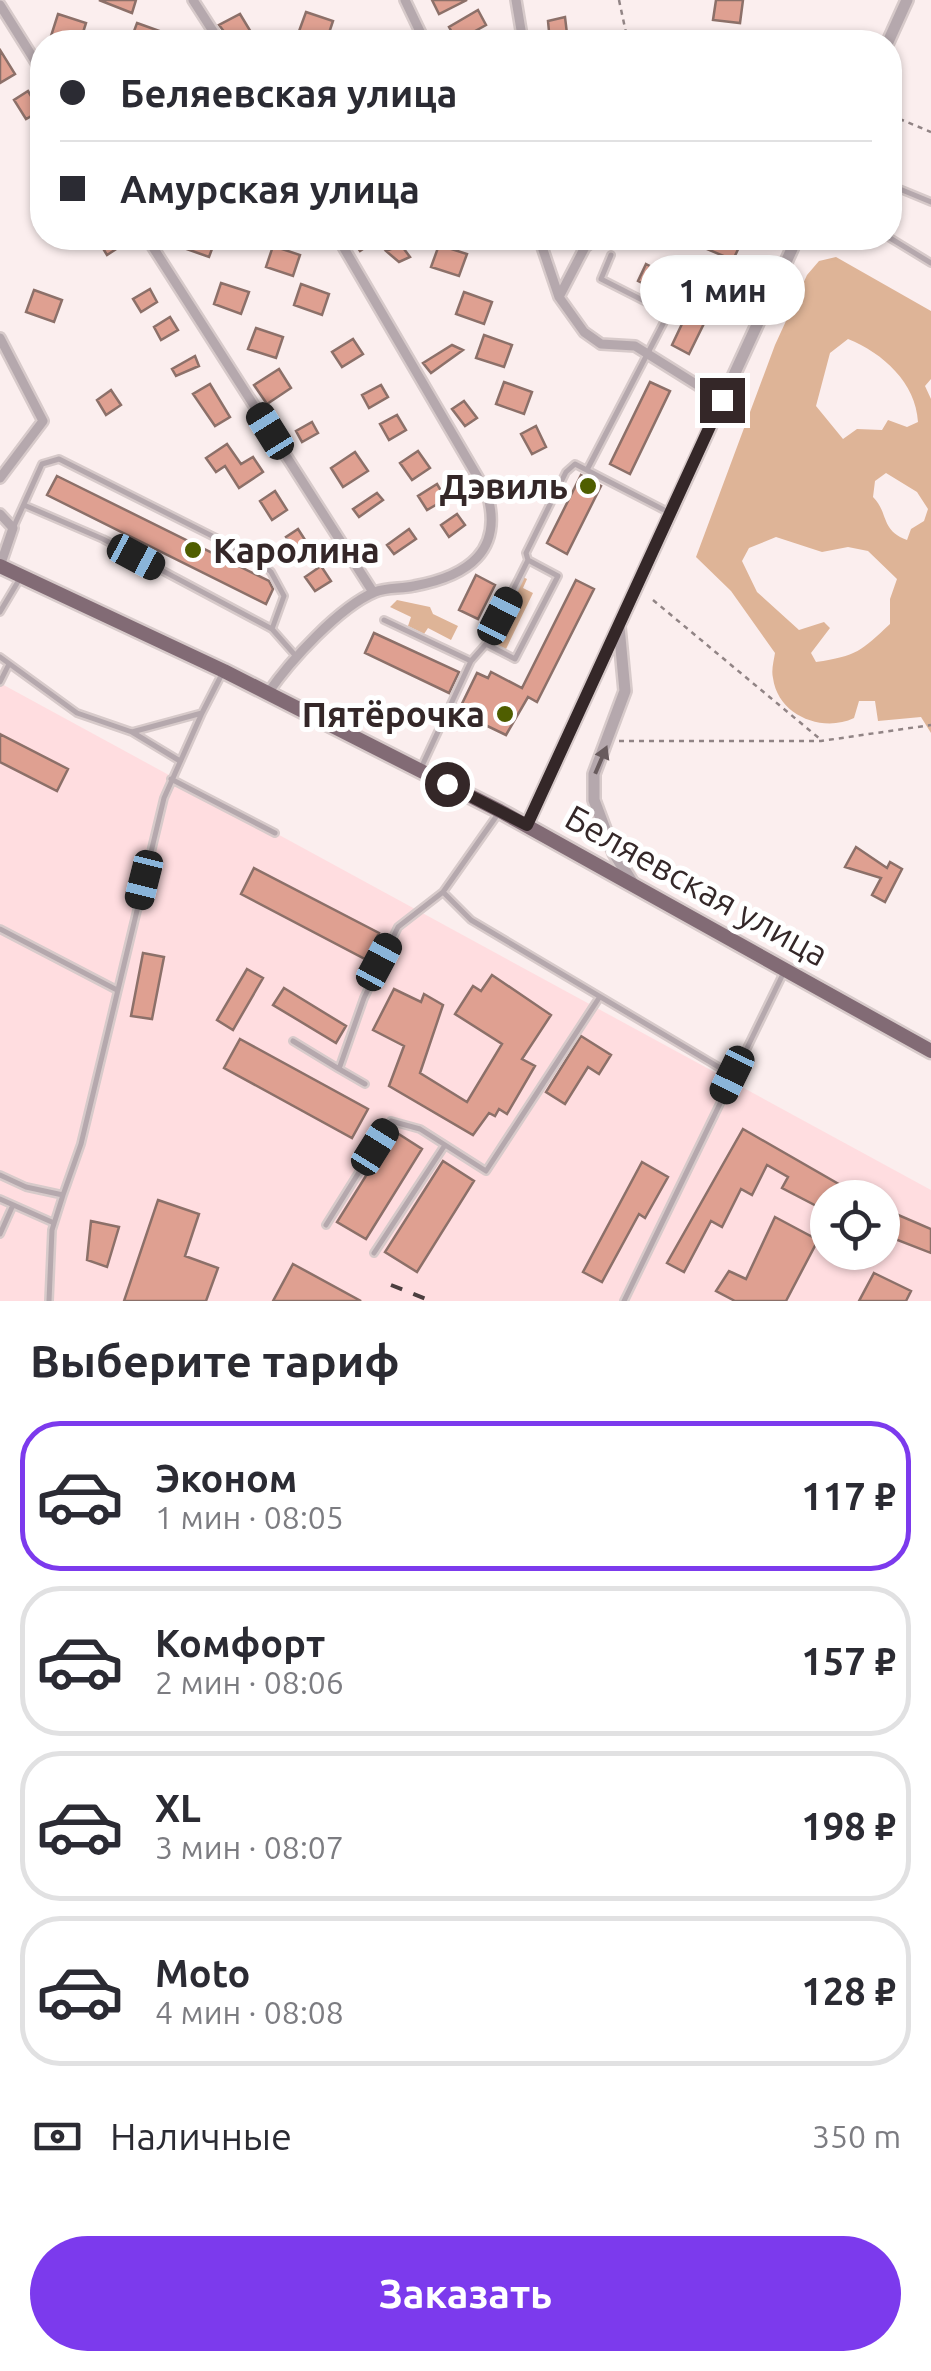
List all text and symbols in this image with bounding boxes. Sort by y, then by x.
text: Беляевская улица [120,72,457,114]
text: Амурская улица [120,168,420,210]
callout: 1 мин [640,255,804,325]
text: 1 мин [678,272,767,308]
route end [700,378,745,423]
car [241,398,299,464]
place label: Дэвиль [440,466,568,506]
marker: Дэвиль [577,475,599,497]
car [102,530,170,584]
place label: Каролина [213,530,380,570]
marker: Каролина [182,539,204,561]
car [473,582,527,650]
place label: Пятёрочка [302,694,485,734]
marker: Пятёрочка [494,703,516,725]
one-way arrow [593,745,609,775]
route start [425,762,470,807]
street label: Беляевская улица [559,796,835,974]
car [122,847,166,913]
car [352,928,406,996]
car [705,1041,759,1109]
car [346,1114,404,1180]
map controls [810,1180,900,1270]
button: locate [810,1180,900,1270]
text: Выберите тариф [30,1335,400,1386]
icon: car [35,1451,125,1541]
text: Эконом [155,1457,297,1499]
text: 117 ₽ [801,1475,896,1517]
text: 1 мин · 08:05 [155,1499,344,1535]
icon: car [35,1616,125,1706]
text: Комфорт [155,1622,325,1664]
text: 157 ₽ [801,1640,896,1682]
text: 2 мин · 08:06 [155,1664,344,1700]
icon: car [35,1781,125,1871]
text: XL [155,1787,201,1829]
text: 198 ₽ [801,1805,896,1847]
text: 3 мин · 08:07 [155,1829,344,1865]
icon: car [35,1946,125,2036]
text: Moto [155,1952,250,1994]
text: 128 ₽ [801,1970,896,2012]
text: 4 мин · 08:08 [155,1994,344,2030]
icon: cash [30,2109,85,2164]
text: Наличные [110,2115,292,2157]
text: 350 m [812,2118,901,2154]
button: Заказать [30,2236,901,2351]

